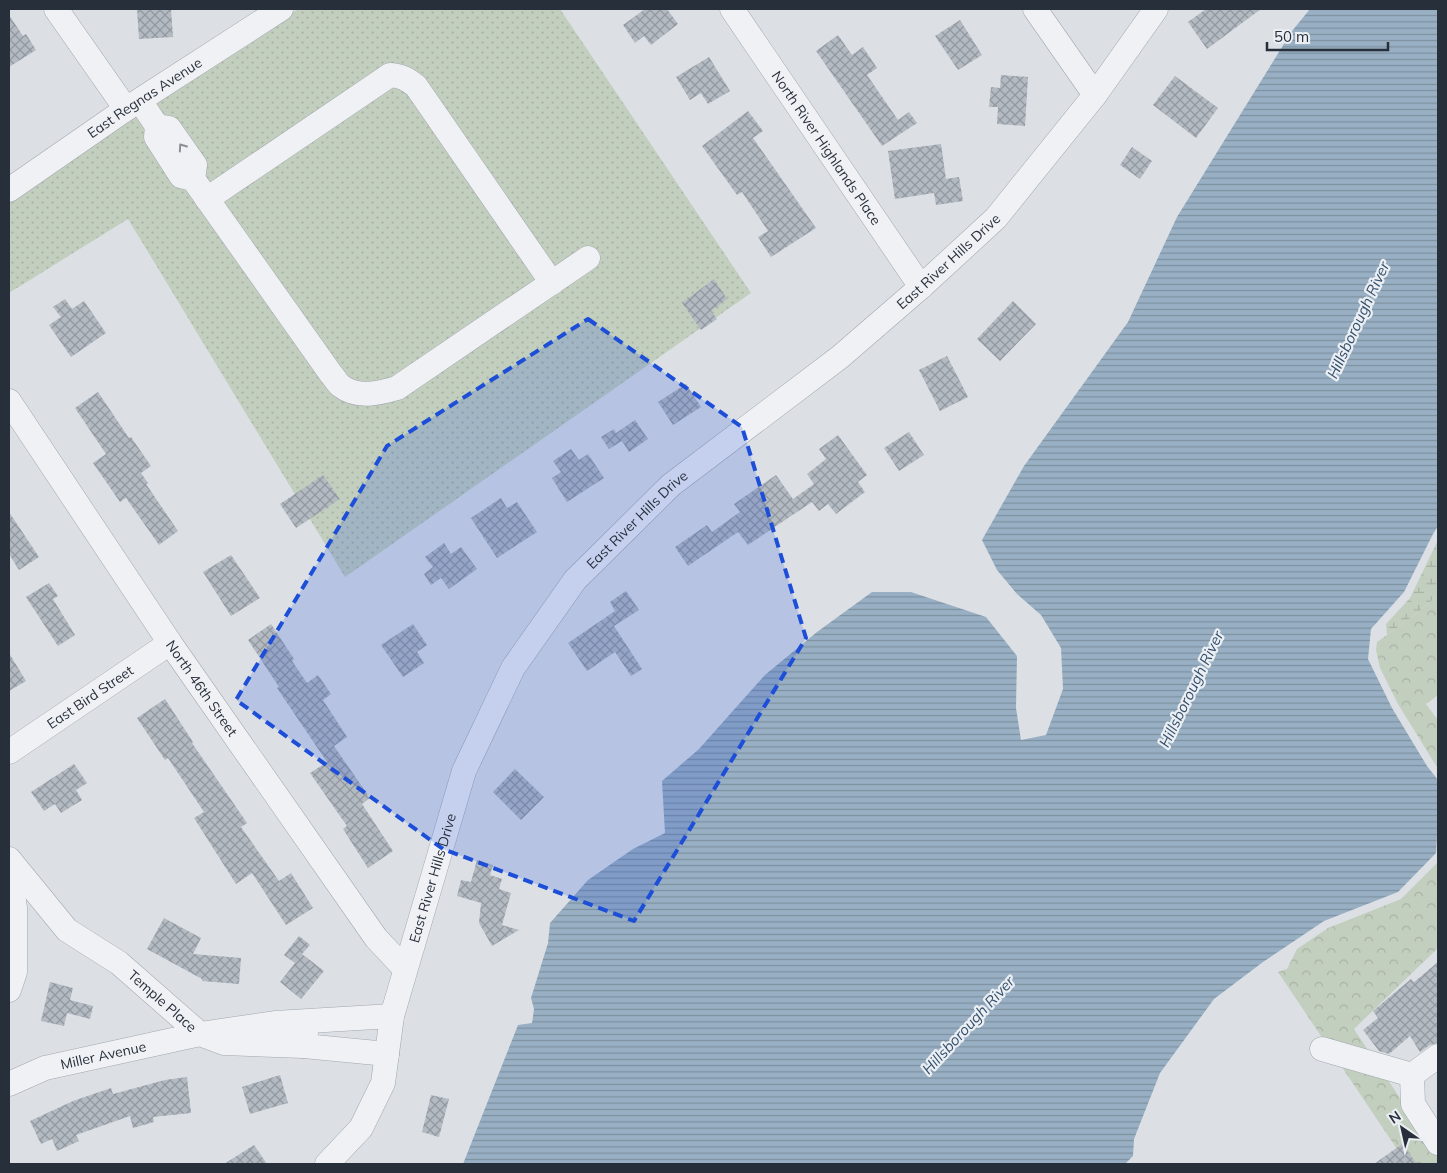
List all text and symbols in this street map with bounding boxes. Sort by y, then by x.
scale bar [1267,20,1388,52]
text: 50 m [1274,27,1309,46]
street label: East Regnas Avenue [84,53,205,142]
street label: North River Highlands Place [768,67,885,228]
one-way arrow [179,143,189,152]
street label: East River Hills Drive [893,210,1004,313]
water label: Hillsborough River [1323,258,1394,382]
street label: East River Hills Drive [583,467,691,573]
water label: Hillsborough River [1155,627,1228,750]
street label: North 46th Street [162,637,241,740]
street label: East Bird Street [43,661,137,733]
street label: East River Hills Drive [405,811,460,945]
street label: Temple Place [124,966,201,1036]
water label: Hillsborough River [918,972,1019,1078]
street label: Miller Avenue [59,1037,148,1073]
north arrow [1377,1103,1427,1153]
text: N [1385,1107,1404,1128]

